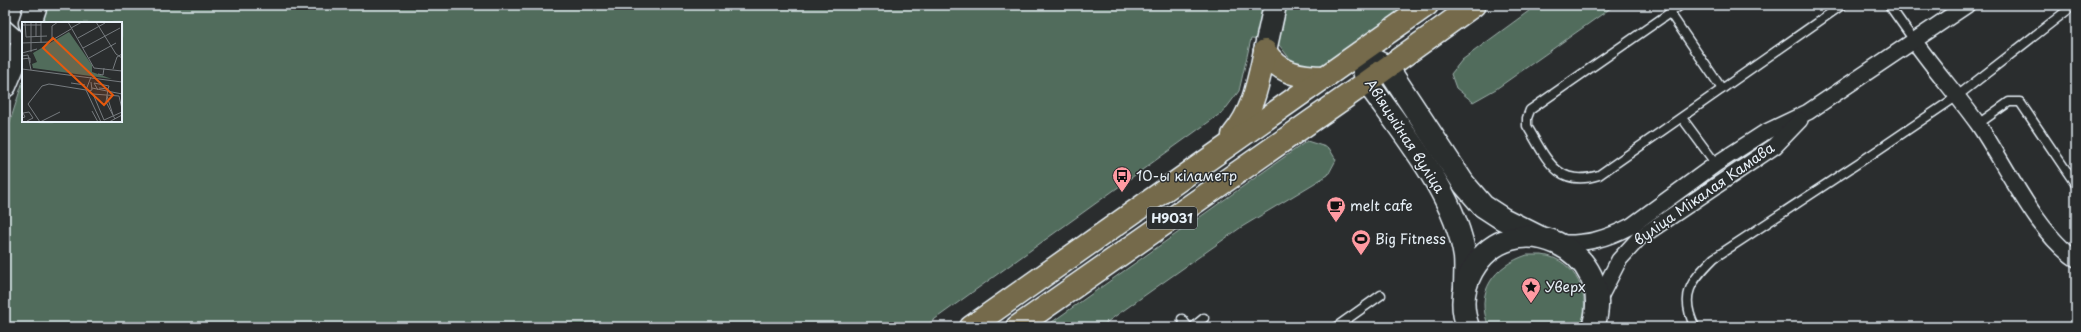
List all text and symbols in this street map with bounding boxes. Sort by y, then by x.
inset map [22,22,122,122]
street label: Авіяцыйная вуліца [1360,74,1451,198]
street label: вуліца Мікалая Камава [1629,137,1778,250]
bus stop icon: 10-ы кіламетр [1111,165,1133,193]
place label: 10-ы кіламетр [1136,165,1237,186]
cafe icon: melt cafe [1325,195,1347,223]
place label: melt cafe [1350,195,1413,216]
road number: Н9031 [1147,207,1197,229]
sports icon: Big Fitness [1350,228,1372,256]
place label: Big Fitness [1375,228,1446,249]
place icon: Уверх [1520,276,1542,304]
place label: Уверх [1545,276,1586,297]

